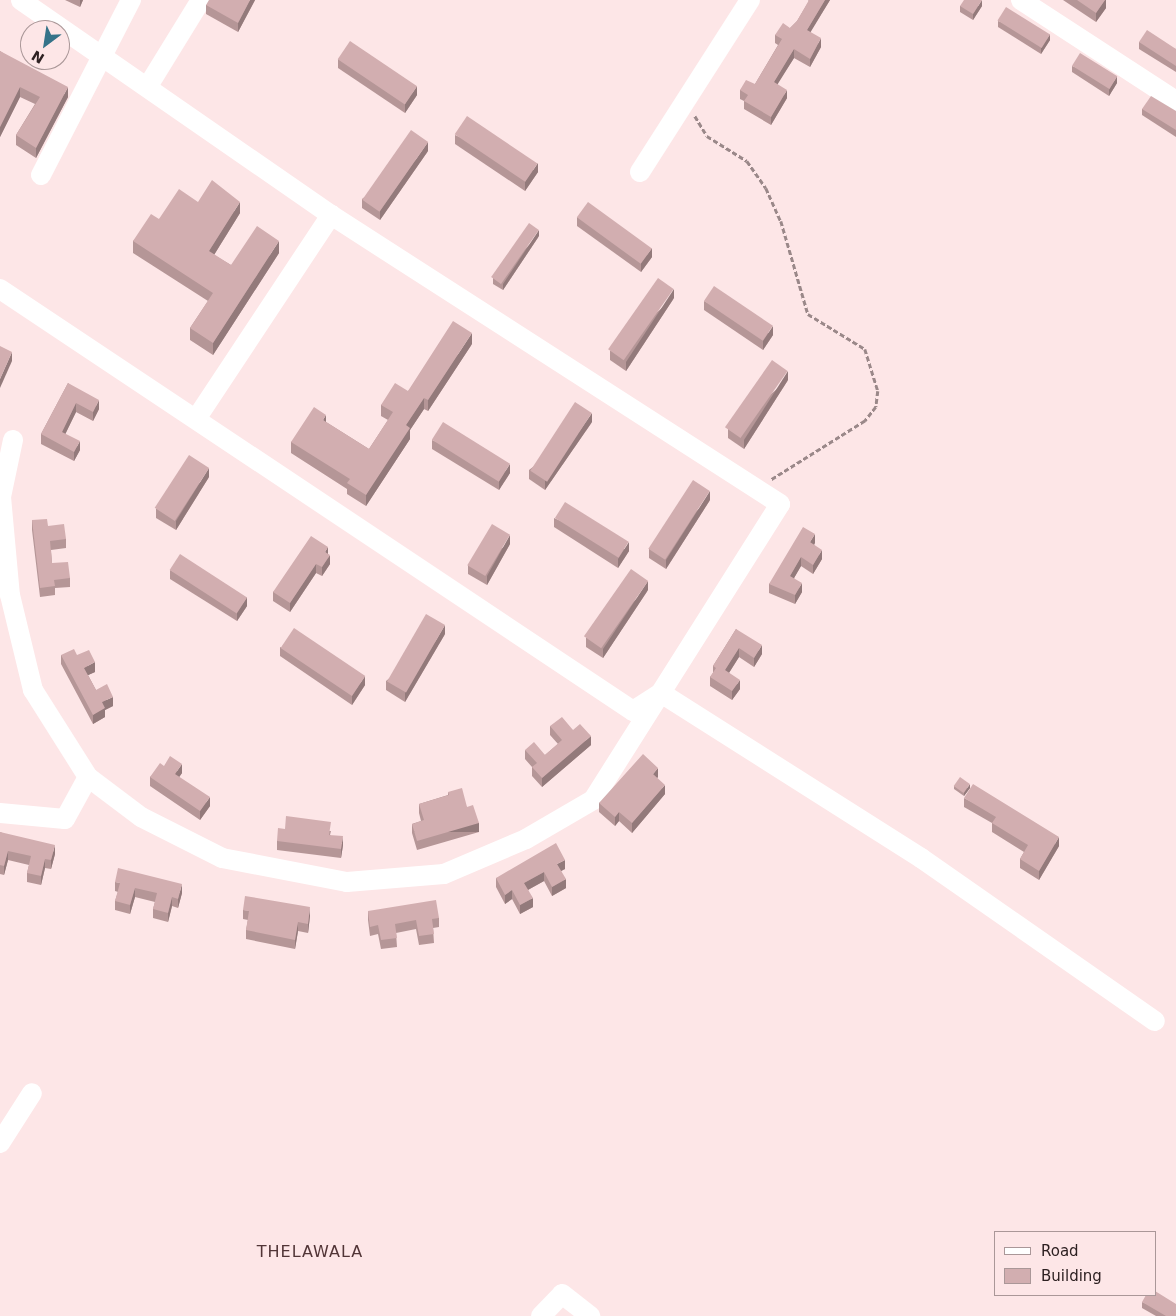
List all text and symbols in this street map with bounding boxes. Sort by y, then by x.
north arrow [20,20,70,70]
text: N [29,47,47,67]
legend [994,1231,1156,1296]
district label: THELAWALA [256,1242,364,1262]
text: Road [1041,1242,1079,1260]
text: Building [1041,1267,1102,1285]

